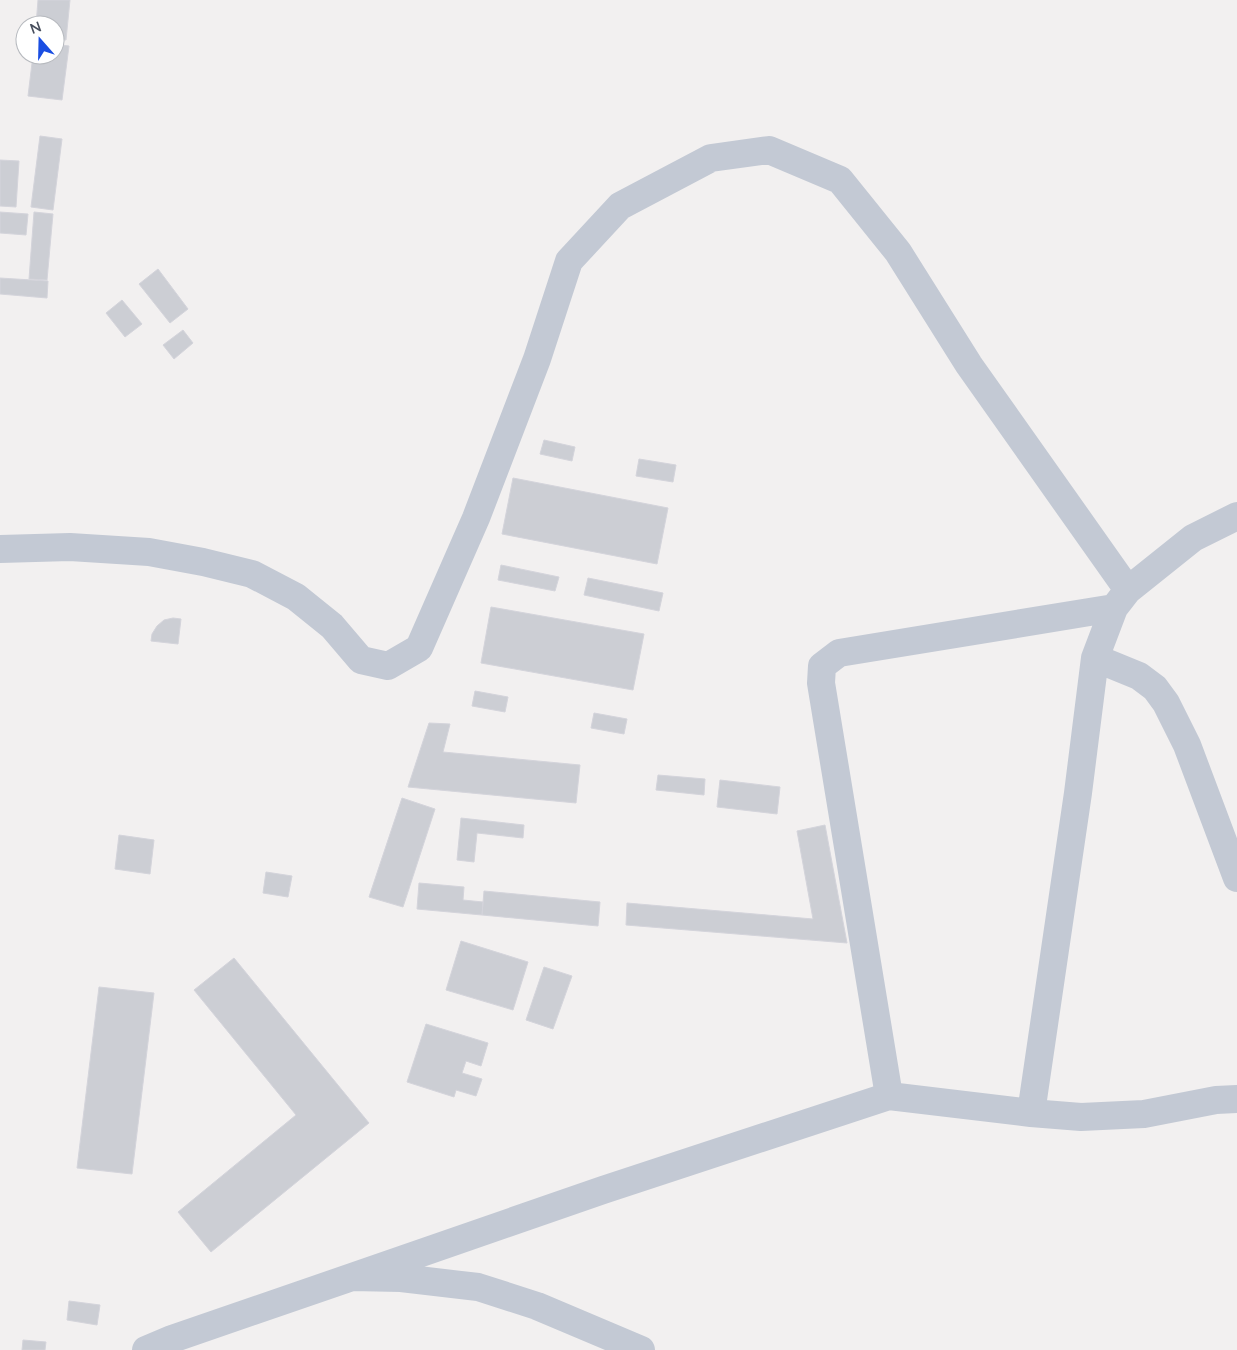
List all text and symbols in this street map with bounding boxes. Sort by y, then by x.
north arrow [15,15,65,65]
text: N [27,17,43,37]

